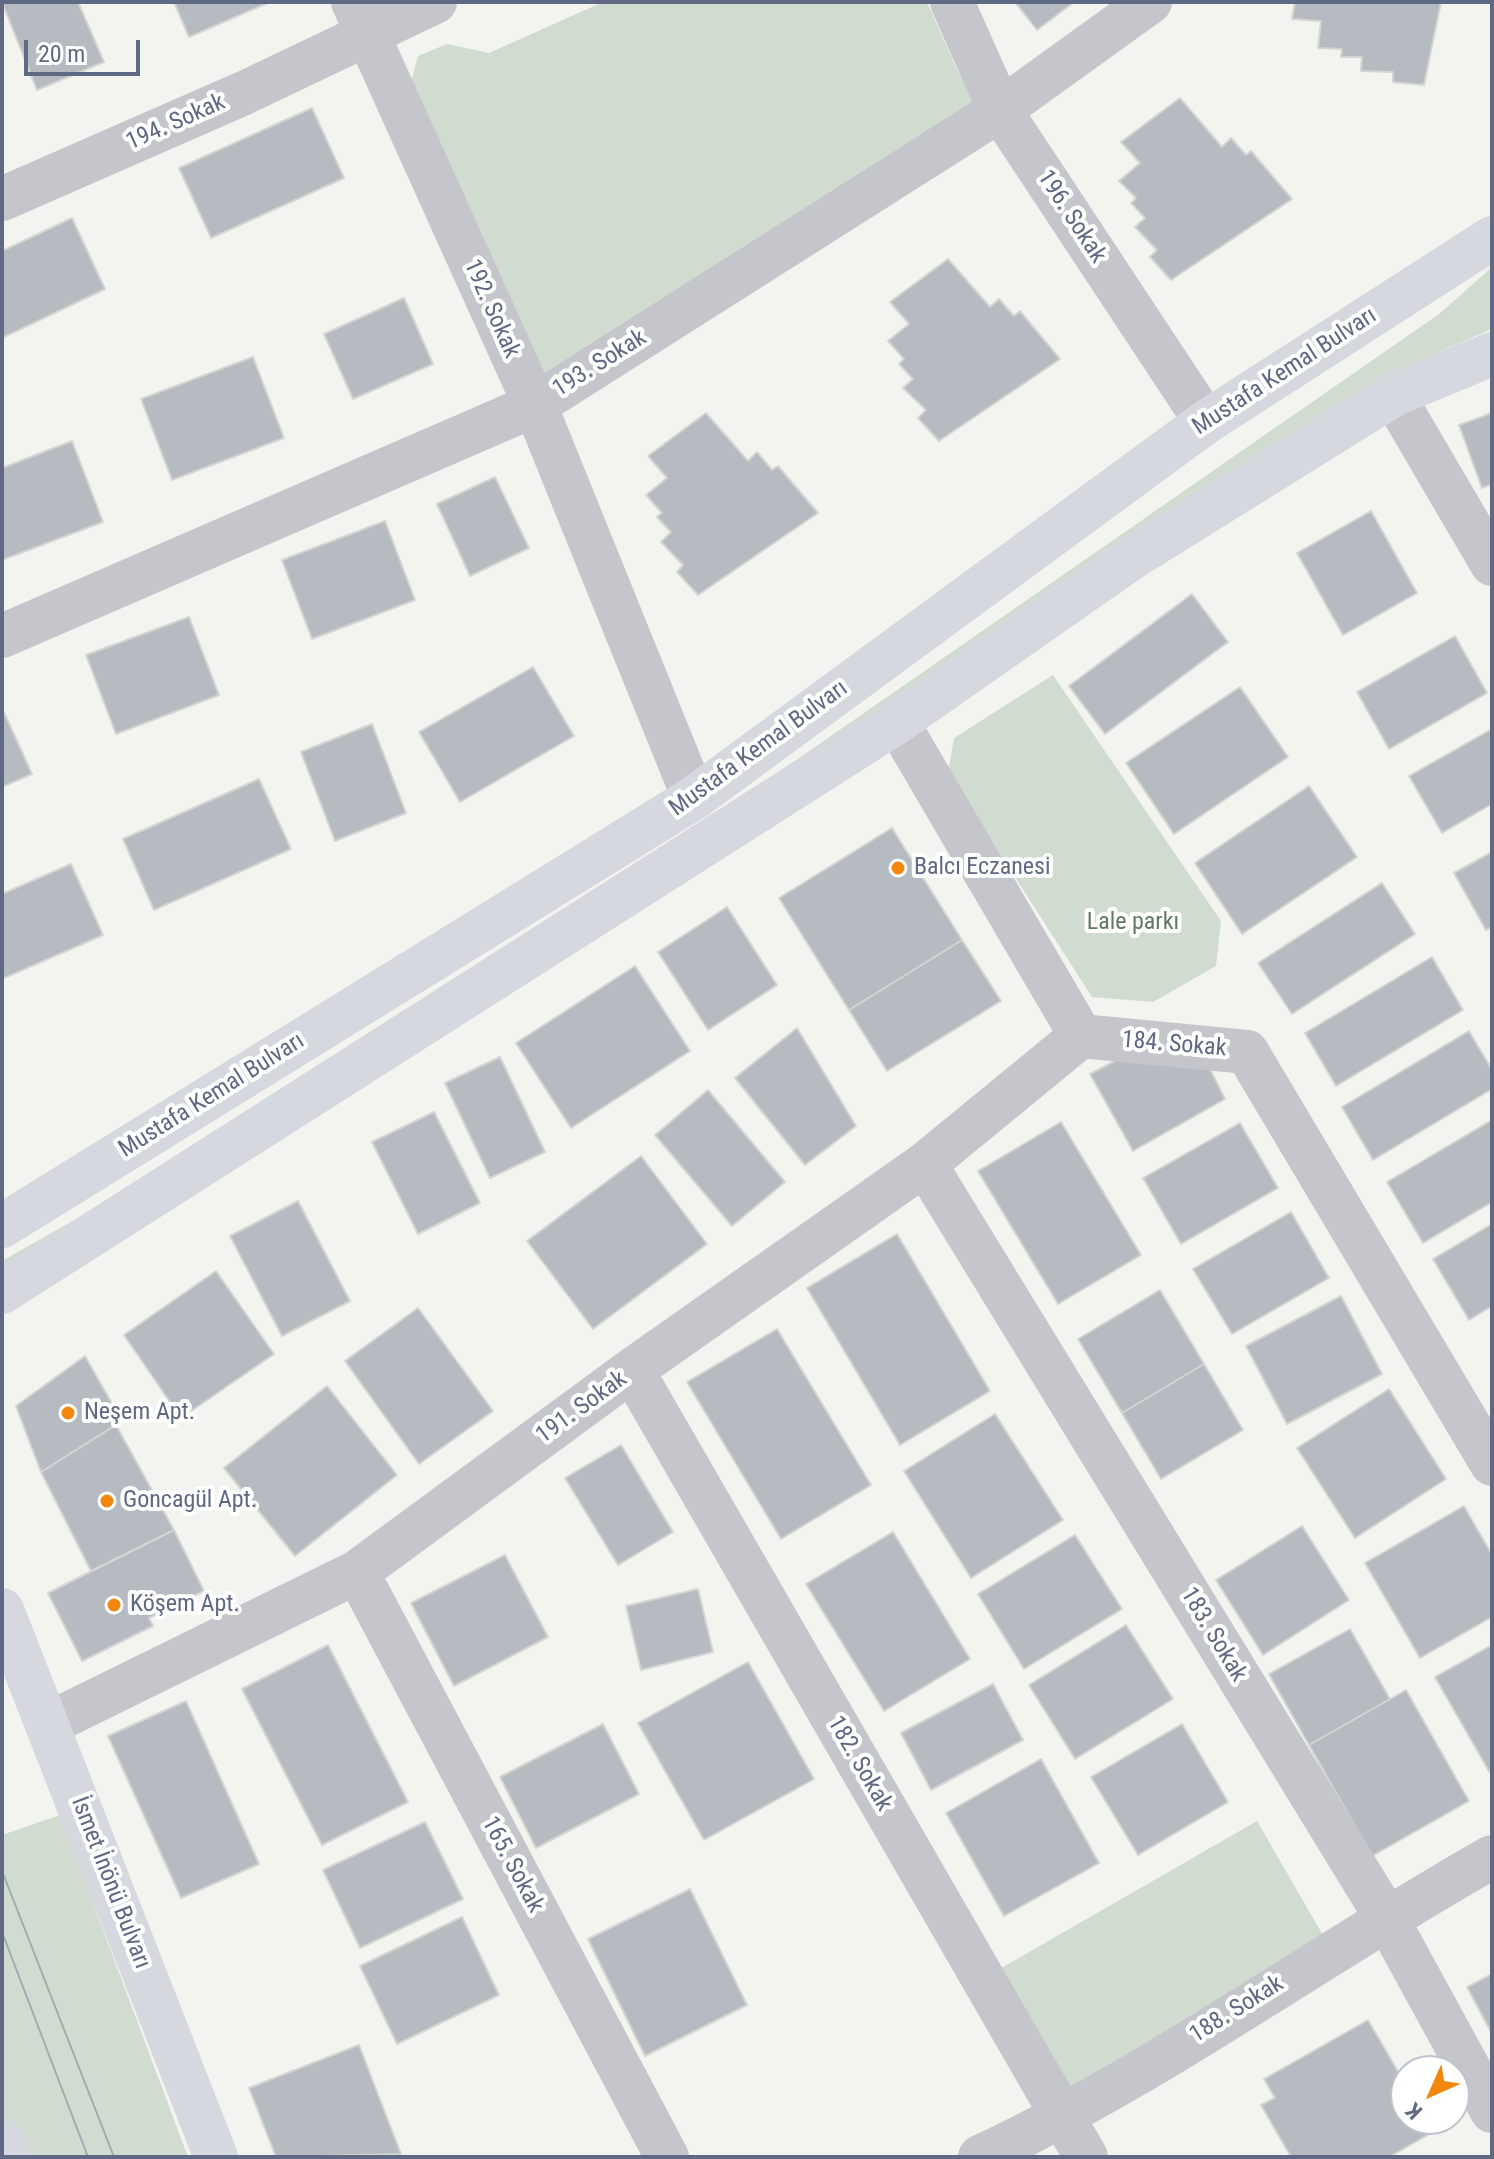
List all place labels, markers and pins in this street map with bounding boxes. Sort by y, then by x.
place label: Balcı Eczanesi [914,854,1050,882]
marker: Balcı Eczanesi [889,859,907,877]
place label: Neşem Apt. [84,1399,195,1427]
marker: Neşem Apt. [59,1404,77,1422]
place label: Goncagül Apt. [123,1487,257,1515]
marker: Goncagül Apt. [98,1492,116,1510]
place label: Köşem Apt. [130,1591,240,1619]
marker: Köşem Apt. [105,1596,123,1614]

